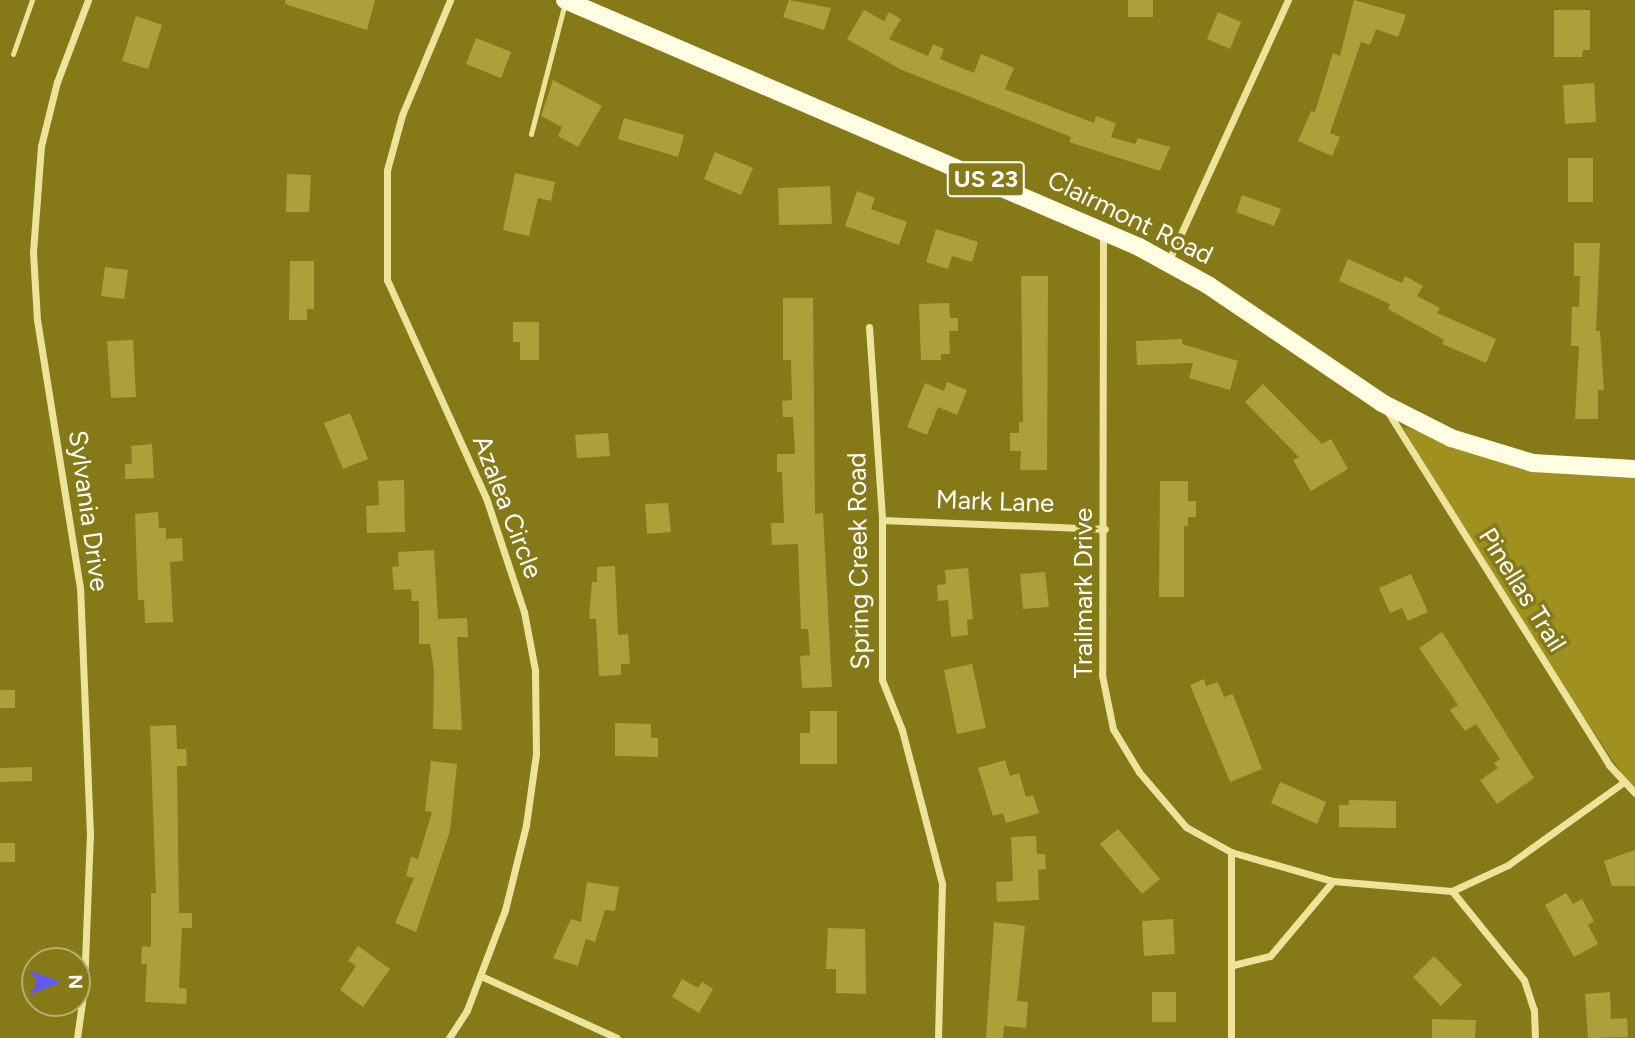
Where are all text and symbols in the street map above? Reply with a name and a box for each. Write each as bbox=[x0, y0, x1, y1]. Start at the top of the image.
road number: US 23 bbox=[946, 159, 1026, 200]
street label: Clairmont Road bbox=[1042, 164, 1218, 272]
street label: Sylvania Drive bbox=[61, 429, 115, 593]
street label: Azalea Circle bbox=[465, 431, 549, 583]
street label: Spring Creek Road bbox=[842, 452, 876, 670]
street label: Mark Lane bbox=[935, 484, 1055, 520]
street label: Trailmark Drive bbox=[1068, 508, 1100, 678]
street label: Pinellas Trail bbox=[1472, 522, 1572, 658]
north arrow bbox=[21, 947, 91, 1017]
text: N bbox=[64, 974, 87, 989]

